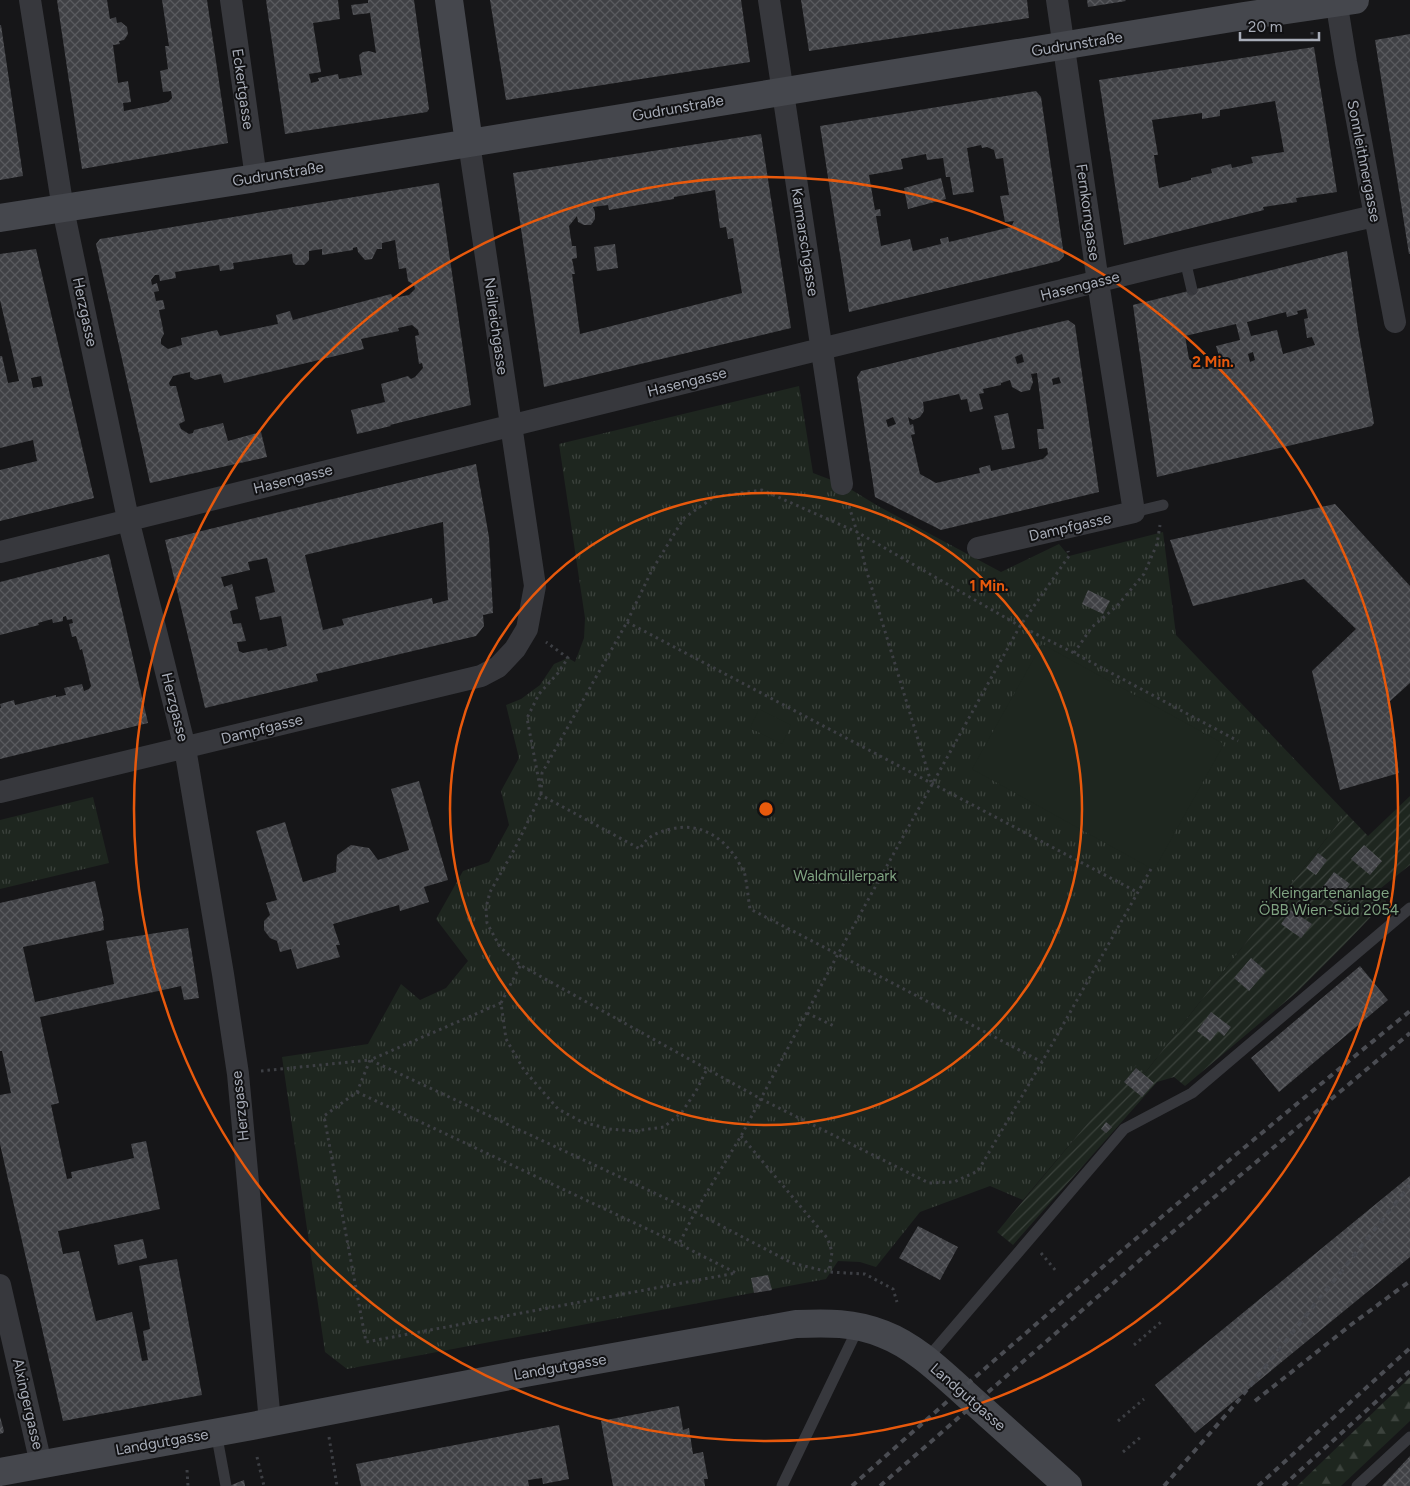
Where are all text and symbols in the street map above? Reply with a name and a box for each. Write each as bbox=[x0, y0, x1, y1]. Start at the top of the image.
scale bar bbox=[1240, 10, 1319, 42]
text: 20 m bbox=[1248, 18, 1282, 36]
street label: Gudrunstraße bbox=[1030, 28, 1124, 60]
street label: Eckertgasse bbox=[228, 47, 258, 131]
street label: Gudrunstraße bbox=[631, 91, 725, 125]
street label: Sonnleithnergasse bbox=[1343, 98, 1385, 224]
street label: Gudrunstraße bbox=[231, 158, 325, 190]
street label: Fernkorngasse bbox=[1072, 162, 1104, 262]
street label: Karmarschgasse bbox=[788, 187, 822, 297]
street label: Hasengasse bbox=[1038, 267, 1122, 305]
street label: Herzgasse bbox=[69, 276, 101, 348]
street label: Neilreichgasse bbox=[480, 276, 512, 376]
text: 2 Min. bbox=[1192, 353, 1234, 371]
street label: Hasengasse bbox=[645, 363, 729, 401]
street label: Hasengasse bbox=[251, 460, 335, 498]
street label: Dampfgasse bbox=[1027, 509, 1113, 545]
text: 1 Min. bbox=[970, 577, 1009, 595]
street label: Herzgasse bbox=[158, 671, 192, 743]
street label: Dampfgasse bbox=[219, 710, 305, 748]
centre of rings bbox=[757, 800, 775, 818]
park label: Waldmüllerpark bbox=[793, 867, 897, 885]
park label: Kleingartenanlage ÖBB Wien-Süd 2054 bbox=[1259, 884, 1399, 919]
street label: Herzgasse bbox=[227, 1070, 253, 1142]
street label: Landgutgasse bbox=[512, 1350, 608, 1384]
street label: Alxingergasse bbox=[9, 1357, 47, 1451]
street label: Landgutgasse bbox=[927, 1359, 1009, 1435]
street label: Landgutgasse bbox=[114, 1425, 210, 1459]

